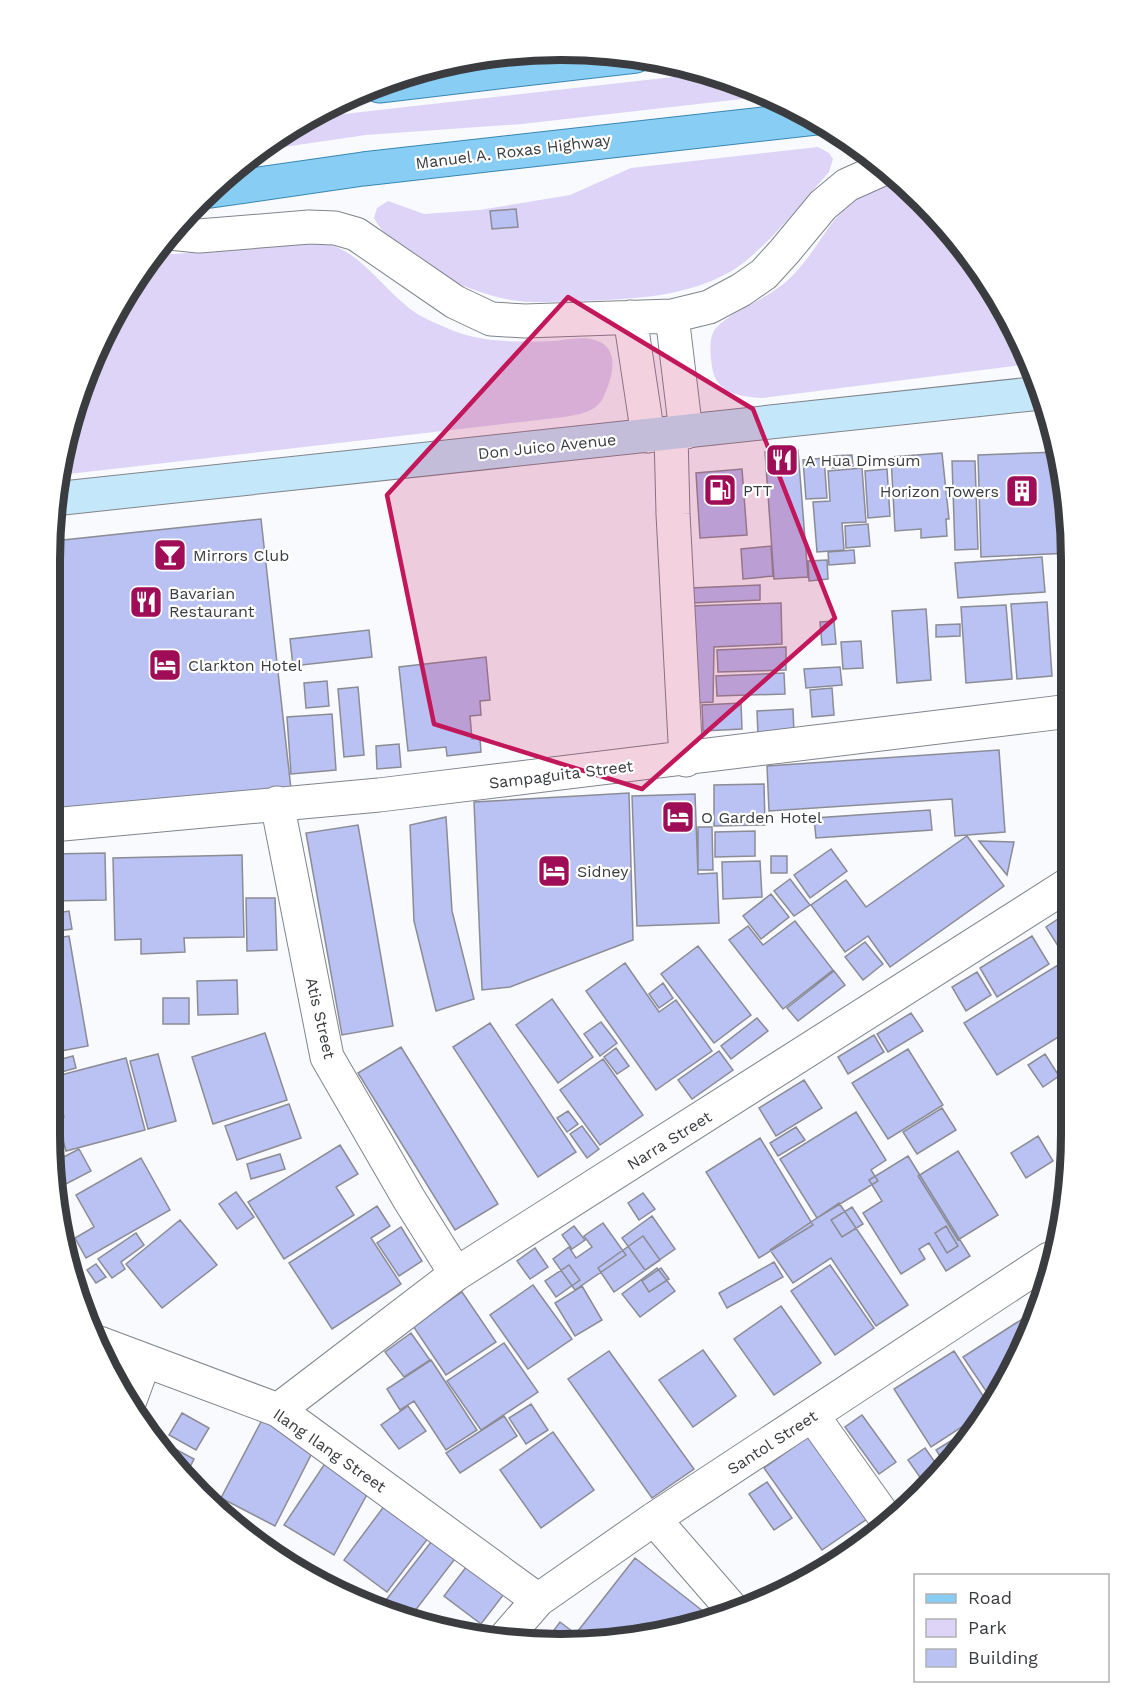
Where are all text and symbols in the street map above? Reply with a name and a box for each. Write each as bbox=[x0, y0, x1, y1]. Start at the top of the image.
street label: Manuel A. Roxas Highway bbox=[414, 130, 612, 173]
street label: Don Juico Avenue bbox=[477, 430, 617, 463]
restaurant icon: A Hua Dimsum bbox=[764, 442, 800, 478]
place label: A Hua Dimsum bbox=[805, 451, 921, 470]
fuel station icon: PTT bbox=[702, 472, 738, 508]
building icon: Horizon Towers bbox=[1004, 473, 1040, 509]
place label: PTT bbox=[743, 481, 772, 500]
place label: Horizon Towers bbox=[880, 482, 999, 501]
bar icon: Mirrors Club bbox=[152, 537, 188, 573]
place label: Mirrors Club bbox=[193, 546, 289, 565]
restaurant icon: Bavarian Restaurant bbox=[128, 584, 164, 620]
place label: Bavarian Restaurant bbox=[169, 584, 255, 621]
hotel icon: Clarkton Hotel bbox=[147, 647, 183, 683]
place label: Clarkton Hotel bbox=[188, 656, 302, 675]
street label: Sampaguita Street bbox=[488, 756, 635, 793]
hotel icon: O Garden Hotel bbox=[660, 799, 696, 835]
place label: O Garden Hotel bbox=[701, 808, 822, 827]
hotel icon: Sidney bbox=[536, 853, 572, 889]
place label: Sidney bbox=[577, 862, 629, 881]
street label: Atis Street bbox=[302, 976, 339, 1061]
street label: Narra Street bbox=[624, 1107, 715, 1174]
street label: Ilang Ilang Street bbox=[270, 1404, 390, 1497]
street label: Santol Street bbox=[724, 1406, 821, 1478]
legend bbox=[914, 1574, 1109, 1682]
text: Road bbox=[968, 1587, 1012, 1608]
text: Park bbox=[968, 1617, 1007, 1638]
text: Building bbox=[968, 1647, 1038, 1668]

